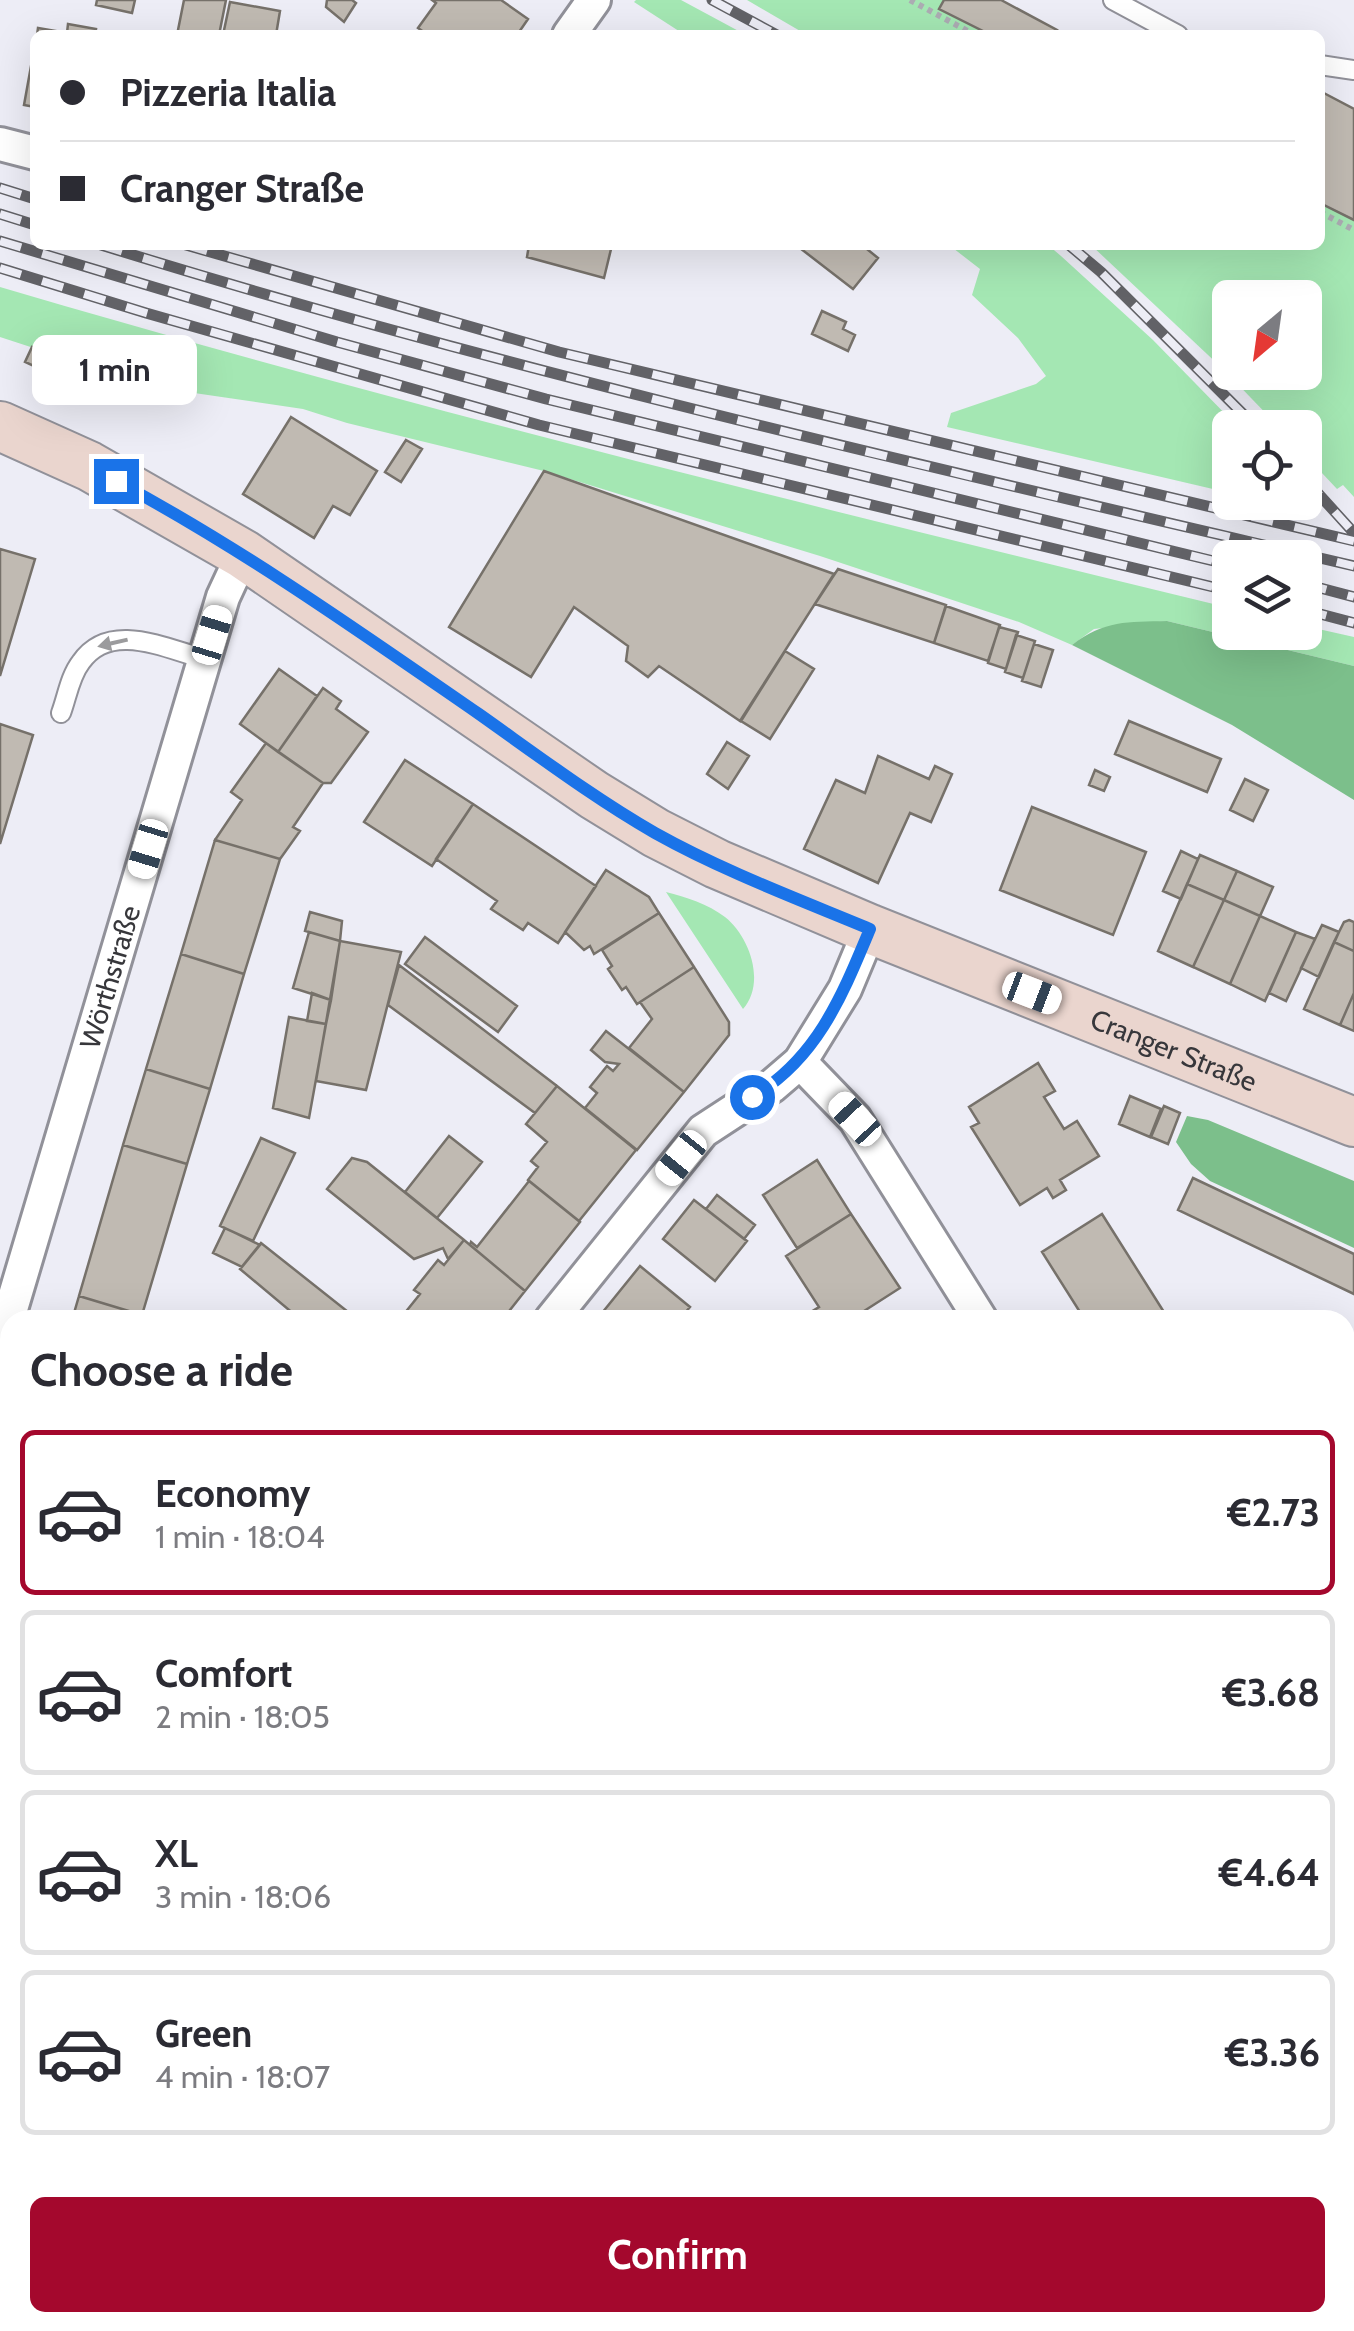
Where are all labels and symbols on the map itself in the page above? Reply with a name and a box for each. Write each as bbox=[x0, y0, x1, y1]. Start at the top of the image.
north arrow bbox=[1212, 280, 1322, 390]
callout: 1 min bbox=[34, 336, 198, 406]
route end bbox=[94, 459, 139, 504]
car bbox=[189, 602, 235, 668]
one-way arrow bbox=[98, 636, 129, 651]
car bbox=[125, 816, 171, 882]
street label: Wörthstraße bbox=[72, 901, 147, 1053]
car bbox=[999, 968, 1065, 1018]
street label: Cranger Straße bbox=[1086, 1002, 1262, 1098]
route start bbox=[730, 1075, 775, 1120]
car bbox=[824, 1087, 886, 1151]
car bbox=[650, 1125, 712, 1191]

